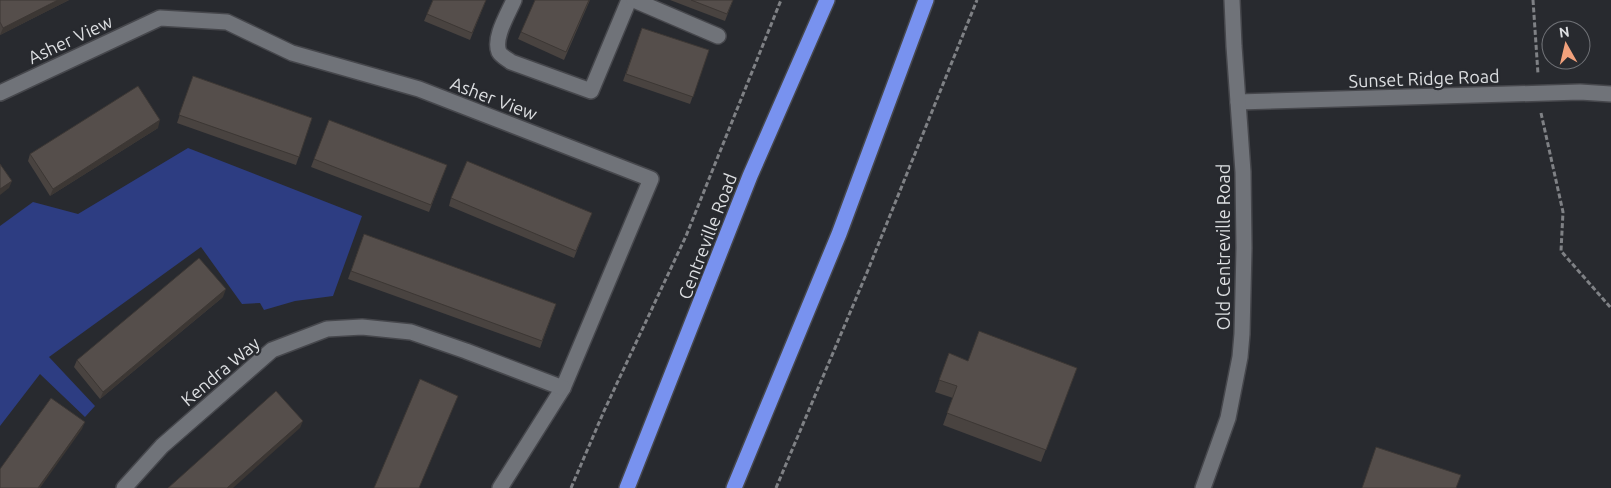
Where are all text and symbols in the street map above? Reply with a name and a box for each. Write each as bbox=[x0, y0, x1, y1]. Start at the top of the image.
street label: Asher View bbox=[24, 11, 116, 67]
north arrow bbox=[1541, 20, 1591, 70]
text: N bbox=[1558, 23, 1570, 41]
street label: Sunset Ridge Road bbox=[1348, 65, 1500, 91]
street label: Asher View bbox=[448, 72, 540, 124]
street label: Old Centreville Road bbox=[1213, 164, 1233, 330]
street label: Centreville Road bbox=[674, 170, 740, 302]
street label: Kendra Way bbox=[177, 332, 263, 409]

